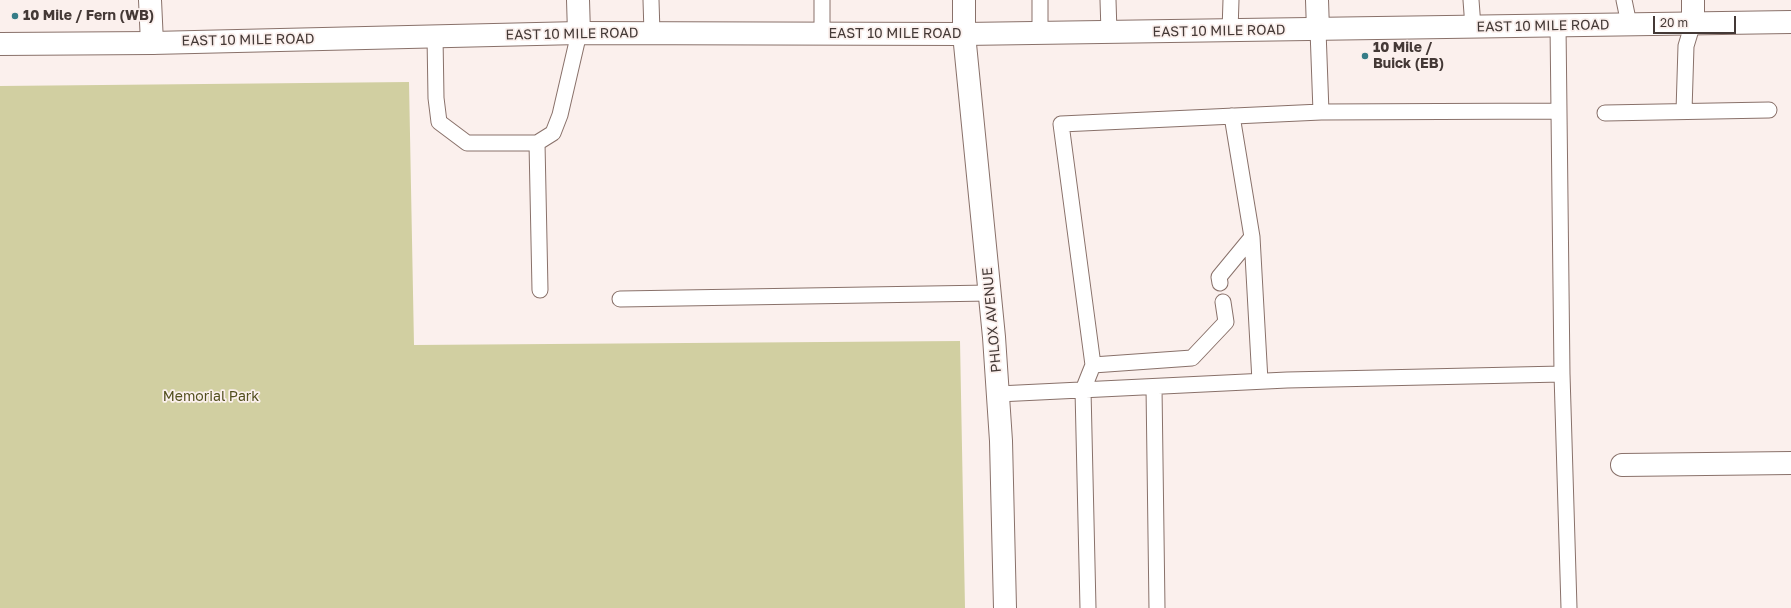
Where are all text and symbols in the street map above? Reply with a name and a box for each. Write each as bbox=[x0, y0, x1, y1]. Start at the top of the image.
place label: 10 Mile / Fern (WB) bbox=[23, 8, 154, 24]
scale bar bbox=[1655, 8, 1738, 34]
marker: 10 Mile / Fern (WB) bbox=[10, 11, 20, 21]
text: 20 m bbox=[1660, 15, 1688, 30]
street label: EAST 10 MILE ROAD bbox=[1476, 16, 1610, 36]
street label: EAST 10 MILE ROAD bbox=[1152, 21, 1286, 41]
street label: EAST 10 MILE ROAD bbox=[505, 24, 639, 44]
street label: EAST 10 MILE ROAD bbox=[829, 26, 961, 42]
street label: EAST 10 MILE ROAD bbox=[181, 30, 315, 50]
place label: 10 Mile / Buick (EB) bbox=[1373, 40, 1444, 72]
marker: 10 Mile / Buick (EB) bbox=[1360, 51, 1370, 61]
street label: PHLOX AVENUE bbox=[979, 267, 1005, 373]
park label: Memorial Park bbox=[163, 389, 259, 405]

